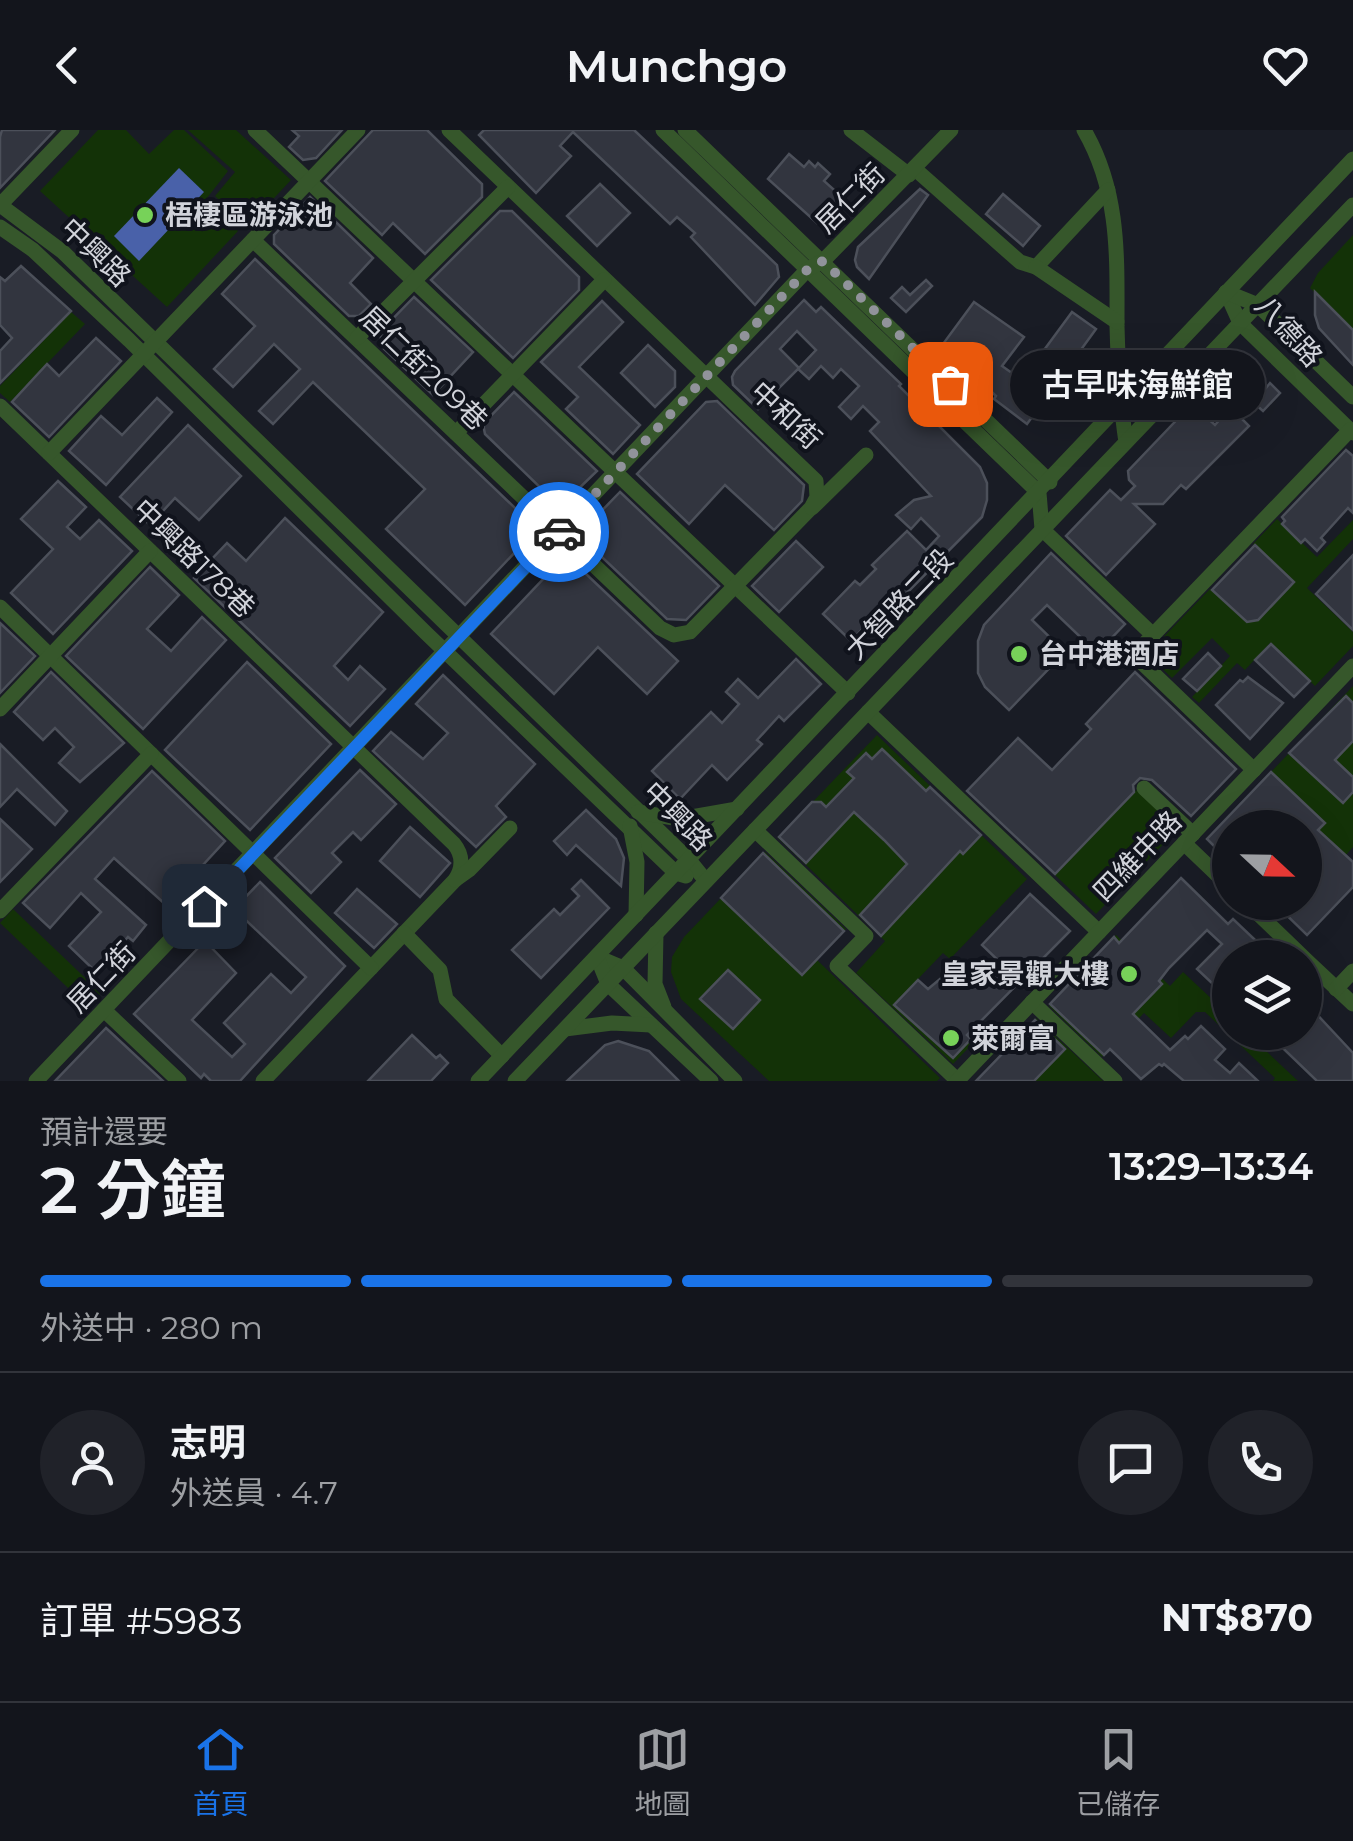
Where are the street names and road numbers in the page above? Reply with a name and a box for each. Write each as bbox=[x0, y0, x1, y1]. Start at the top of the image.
street label: 居仁街 bbox=[808, 156, 892, 240]
street label: 中興路 bbox=[54, 211, 138, 293]
street label: 八德路 bbox=[1248, 288, 1330, 374]
street label: 居仁街209巷 bbox=[353, 299, 495, 437]
street label: 中和街 bbox=[744, 374, 828, 456]
street label: 中興路178巷 bbox=[126, 492, 262, 624]
street label: 大智路二段 bbox=[838, 542, 960, 666]
street label: 中興路 bbox=[636, 774, 720, 858]
street label: 四維中路 bbox=[1086, 804, 1188, 908]
street label: 居仁街 bbox=[60, 935, 142, 1019]

